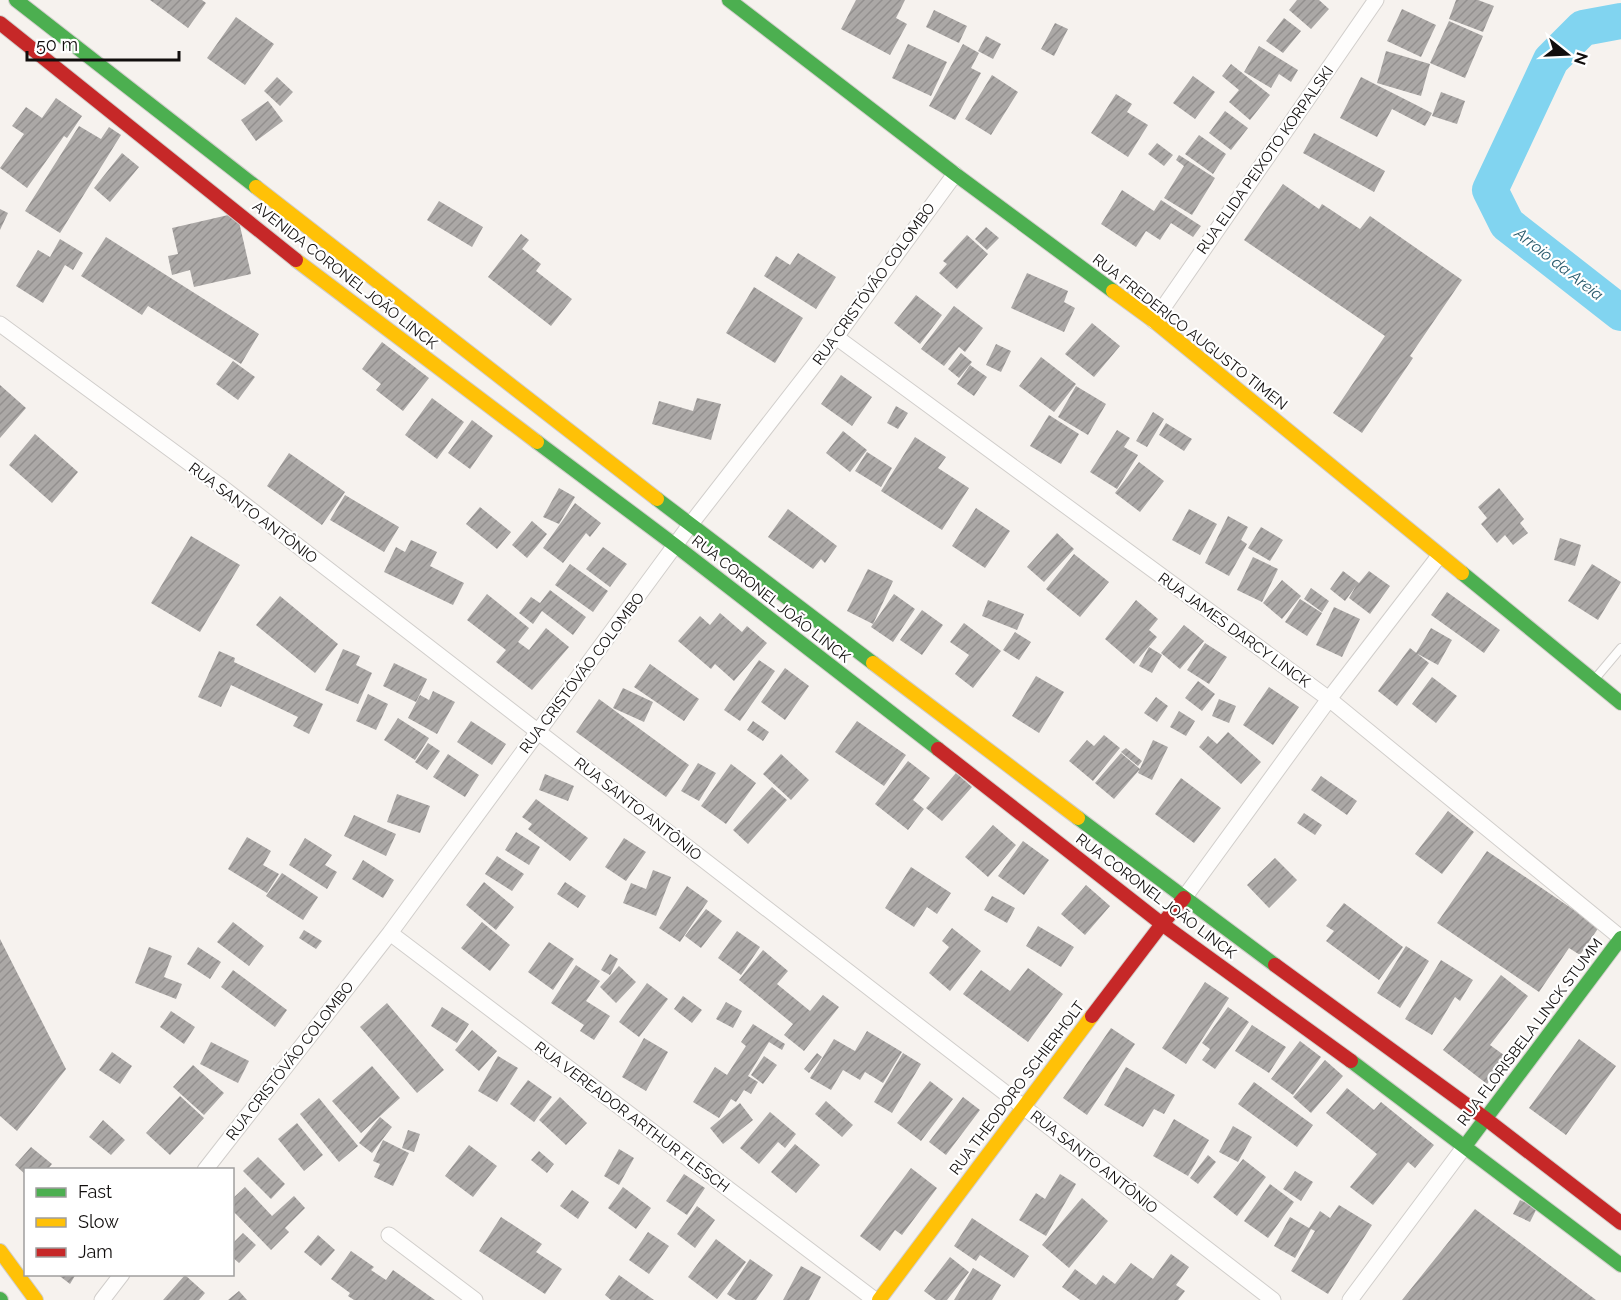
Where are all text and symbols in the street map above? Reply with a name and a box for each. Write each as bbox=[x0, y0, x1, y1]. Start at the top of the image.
scale bar bbox=[27, 24, 178, 62]
north arrow bbox=[1537, 24, 1597, 84]
text: 50 m bbox=[36, 34, 78, 55]
text: N bbox=[1570, 50, 1592, 67]
street label: RUA ELIDA PEIXOTO KORPALSKI bbox=[1193, 62, 1337, 258]
street label: AVENIDA CORONEL JOÃO LINCK bbox=[249, 197, 441, 353]
street label: RUA CRISTÓVÃO COLOMBO bbox=[809, 199, 939, 369]
water label: Arroio da Areia bbox=[1510, 223, 1607, 305]
street label: RUA FREDERICO AUGUSTO TIMEN bbox=[1089, 250, 1291, 414]
street label: RUA SANTO ANTÔNIO bbox=[185, 459, 321, 567]
street label: RUA CORONEL JOÃO LINCK bbox=[688, 532, 854, 667]
street label: RUA JAMES DARCY LINCK bbox=[1155, 569, 1314, 691]
street label: RUA CRISTÓVÃO COLOMBO bbox=[516, 589, 648, 757]
street label: RUA SANTO ANTÔNIO bbox=[571, 754, 705, 864]
street label: RUA CORONEL JOÃO LINCK bbox=[1072, 830, 1240, 962]
street label: RUA FLORISBELA LINCK STUMM bbox=[1454, 935, 1606, 1129]
street label: RUA CRISTÓVÃO COLOMBO bbox=[222, 978, 358, 1144]
street label: RUA THEODORO SCHIERHOLT bbox=[946, 998, 1088, 1178]
street label: RUA VEREADOR ARTHUR FLESCH bbox=[531, 1038, 733, 1196]
street label: RUA SANTO ANTÔNIO bbox=[1027, 1107, 1161, 1217]
legend bbox=[24, 1168, 234, 1276]
text: Fast bbox=[78, 1181, 112, 1202]
text: Slow bbox=[78, 1211, 119, 1232]
text: Jam bbox=[78, 1241, 113, 1262]

